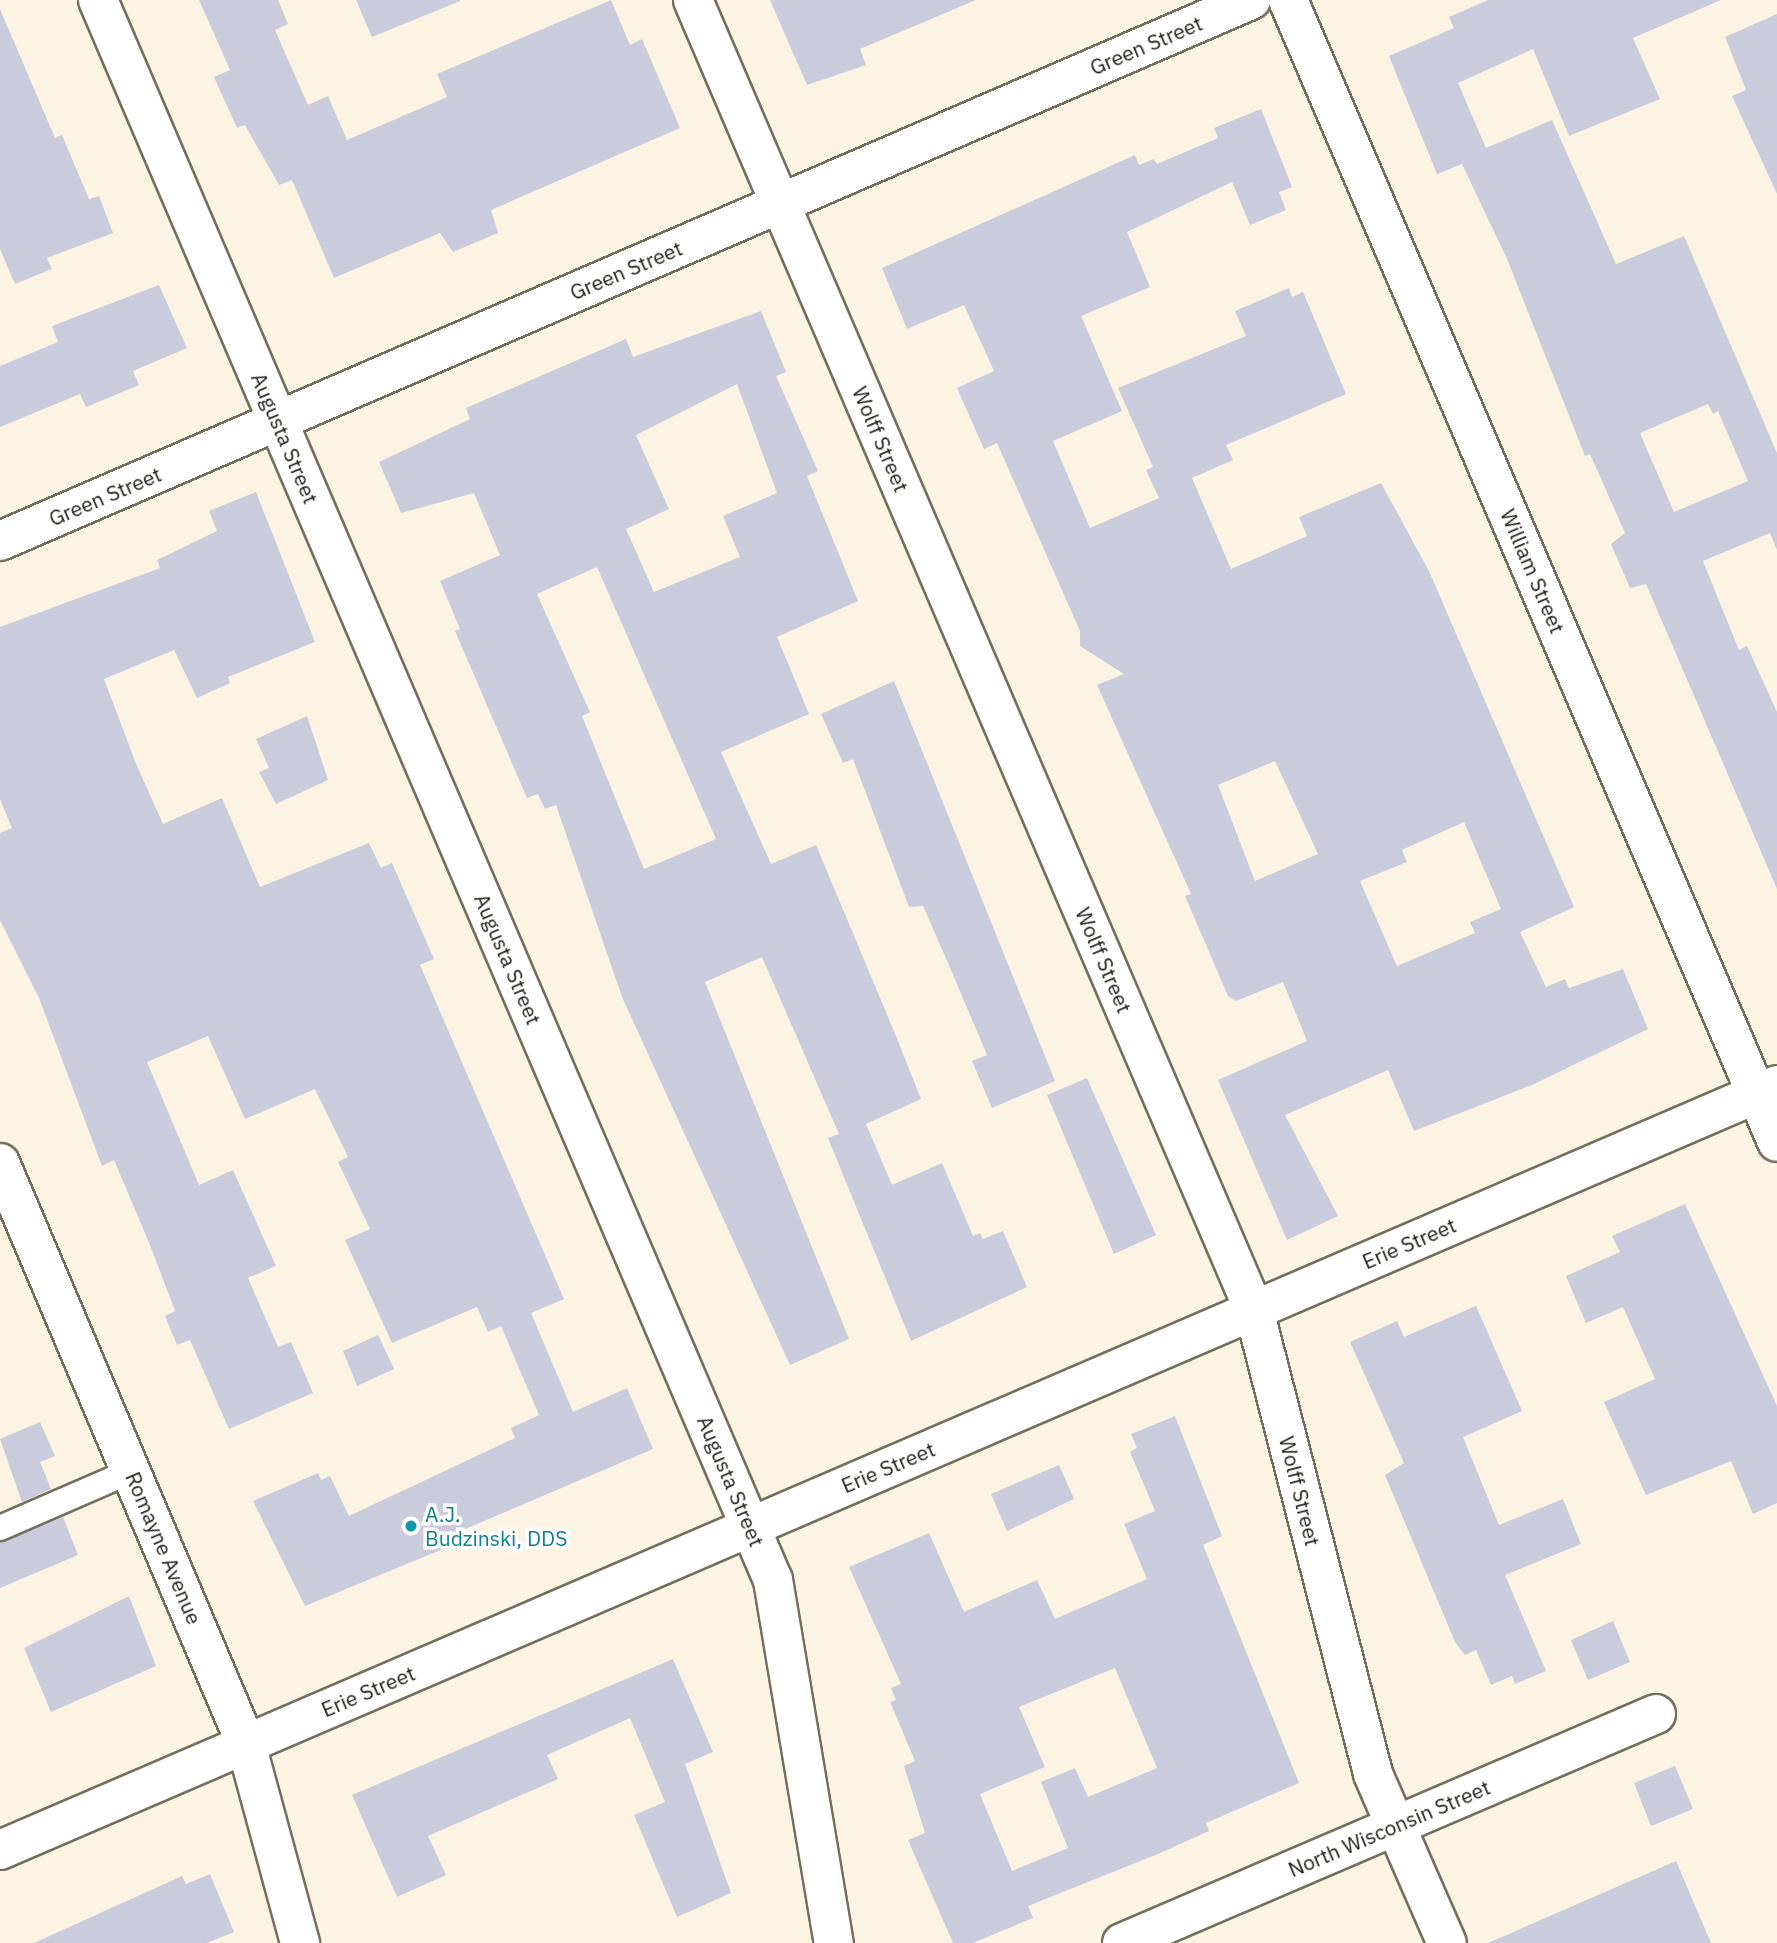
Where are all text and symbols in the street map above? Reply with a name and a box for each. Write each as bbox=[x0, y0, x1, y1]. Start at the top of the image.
street label: Green Street bbox=[1086, 10, 1206, 80]
street label: Green Street bbox=[566, 235, 686, 305]
street label: Augusta Street bbox=[246, 369, 324, 507]
street label: Wolff Street bbox=[848, 383, 914, 495]
street label: Green Street bbox=[45, 461, 165, 531]
street label: William Street bbox=[1495, 505, 1571, 637]
street label: Augusta Street bbox=[469, 890, 547, 1028]
street label: Wolff Street bbox=[1071, 904, 1137, 1016]
street label: Erie Street bbox=[1358, 1212, 1460, 1274]
street label: Augusta Street bbox=[692, 1412, 770, 1550]
street label: Wolff Street bbox=[1274, 1434, 1326, 1548]
street label: Erie Street bbox=[837, 1436, 939, 1498]
street label: Romayne Avenue bbox=[120, 1468, 208, 1628]
place label: A.J. Budzinski, DDS bbox=[425, 1501, 567, 1551]
marker: A.J. Budzinski, DDS bbox=[403, 1518, 419, 1534]
street label: Erie Street bbox=[317, 1660, 419, 1722]
street label: North Wisconsin Street bbox=[1284, 1774, 1494, 1882]

